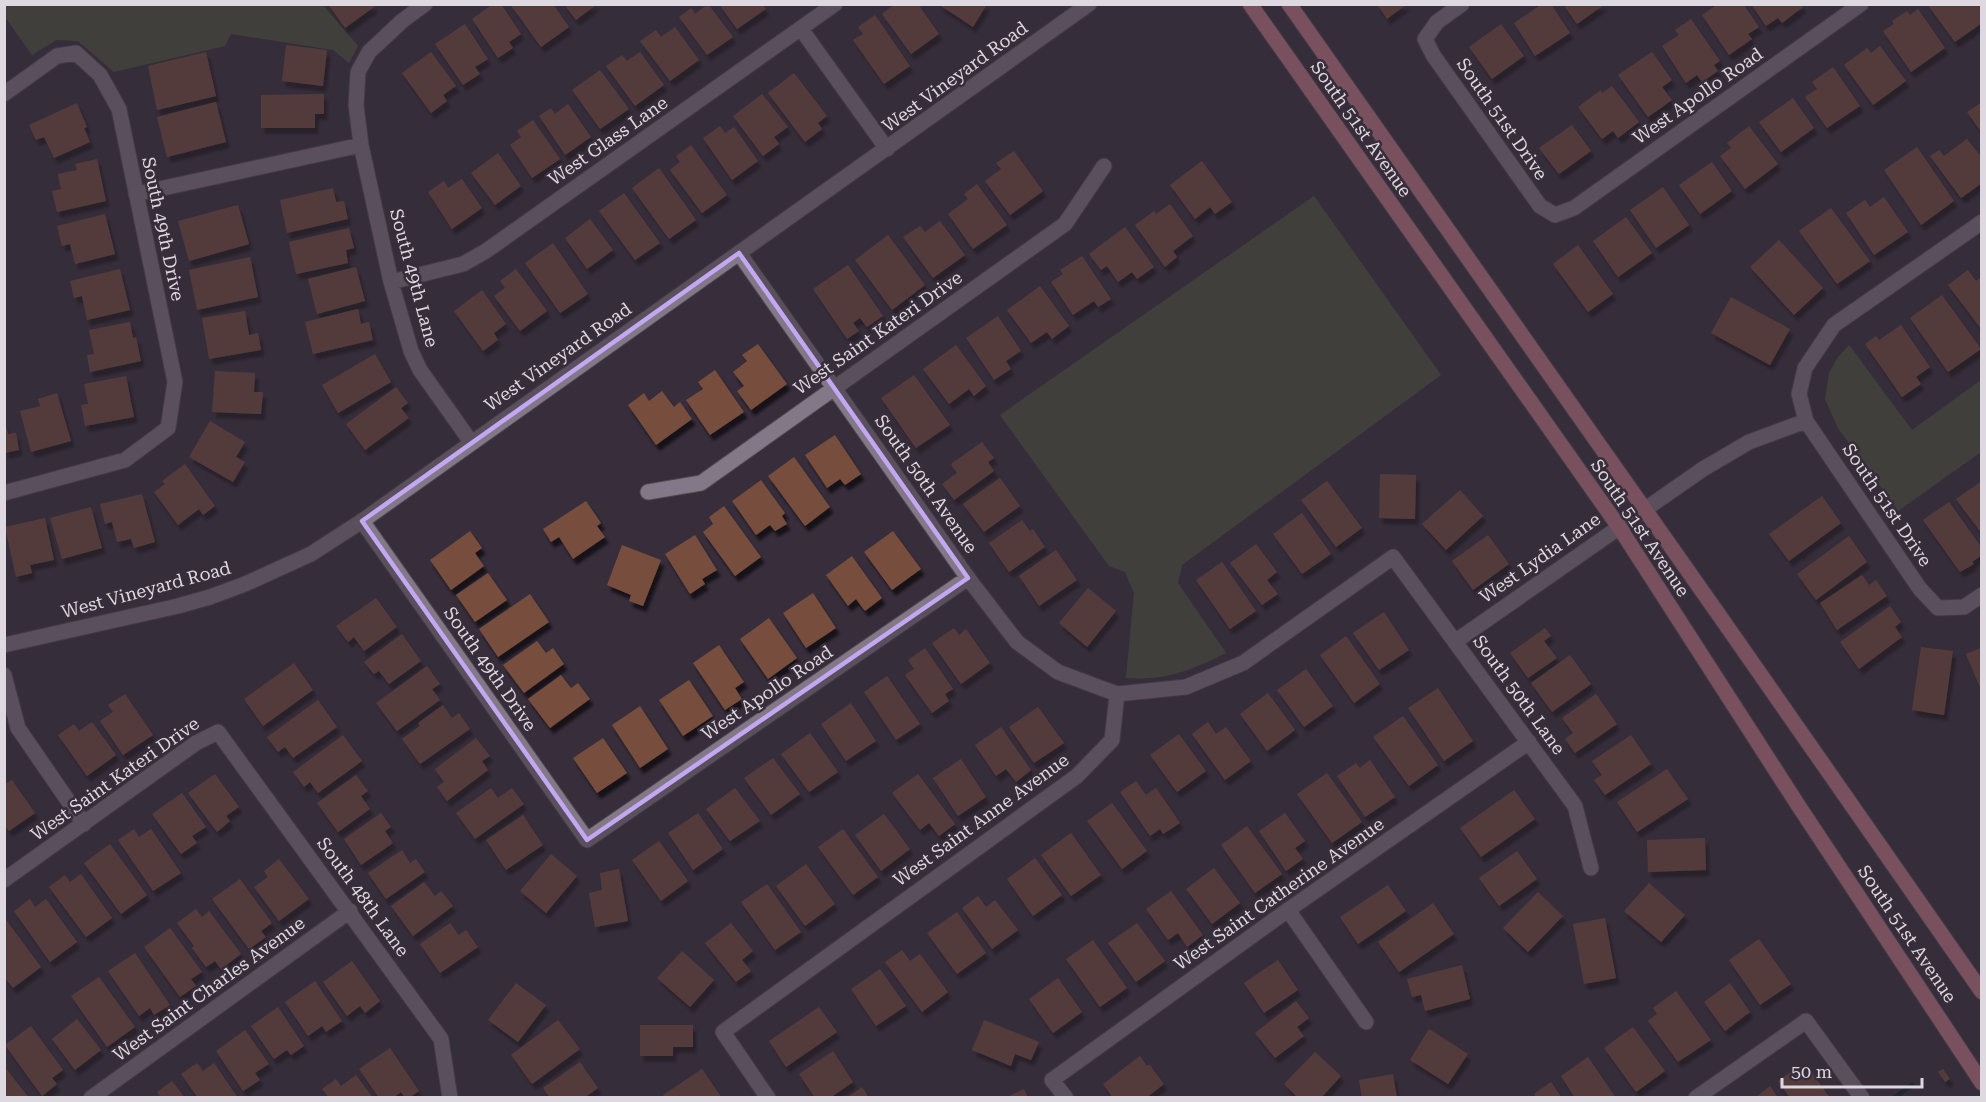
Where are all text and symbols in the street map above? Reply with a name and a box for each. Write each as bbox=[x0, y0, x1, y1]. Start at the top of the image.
street label: West Vineyard Road bbox=[878, 17, 1032, 136]
street label: West Apollo Road bbox=[1629, 43, 1767, 148]
street label: South 51st Drive bbox=[1453, 54, 1552, 184]
street label: South 51st Avenue bbox=[1307, 57, 1416, 201]
street label: West Glass Lane bbox=[544, 92, 671, 190]
street label: South 49th Drive bbox=[138, 155, 189, 303]
street label: South 49th Lane bbox=[386, 206, 443, 349]
street label: West Saint Kateri Drive bbox=[790, 266, 966, 399]
street label: West Vineyard Road bbox=[480, 298, 636, 415]
street label: South 50th Avenue bbox=[871, 410, 982, 557]
street label: South 51st Drive bbox=[1839, 439, 1936, 570]
street label: South 51st Avenue bbox=[1587, 455, 1694, 600]
street label: West Lydia Lane bbox=[1475, 508, 1604, 607]
street label: West Vineyard Road bbox=[59, 557, 233, 622]
street label: South 49th Drive bbox=[440, 603, 541, 735]
street label: South 50th Lane bbox=[1469, 631, 1570, 759]
street label: West Apollo Road bbox=[697, 641, 837, 744]
street label: West Saint Kateri Drive bbox=[27, 712, 203, 845]
street label: West Saint Anne Avenue bbox=[889, 749, 1073, 890]
street label: West Saint Catherine Avenue bbox=[1170, 813, 1388, 974]
street label: South 48th Lane bbox=[313, 833, 414, 961]
street label: South 51st Avenue bbox=[1854, 861, 1961, 1006]
street label: West Saint Charles Avenue bbox=[109, 912, 309, 1065]
scale bar bbox=[1782, 1051, 1922, 1089]
text: 50 m bbox=[1791, 1061, 1832, 1082]

